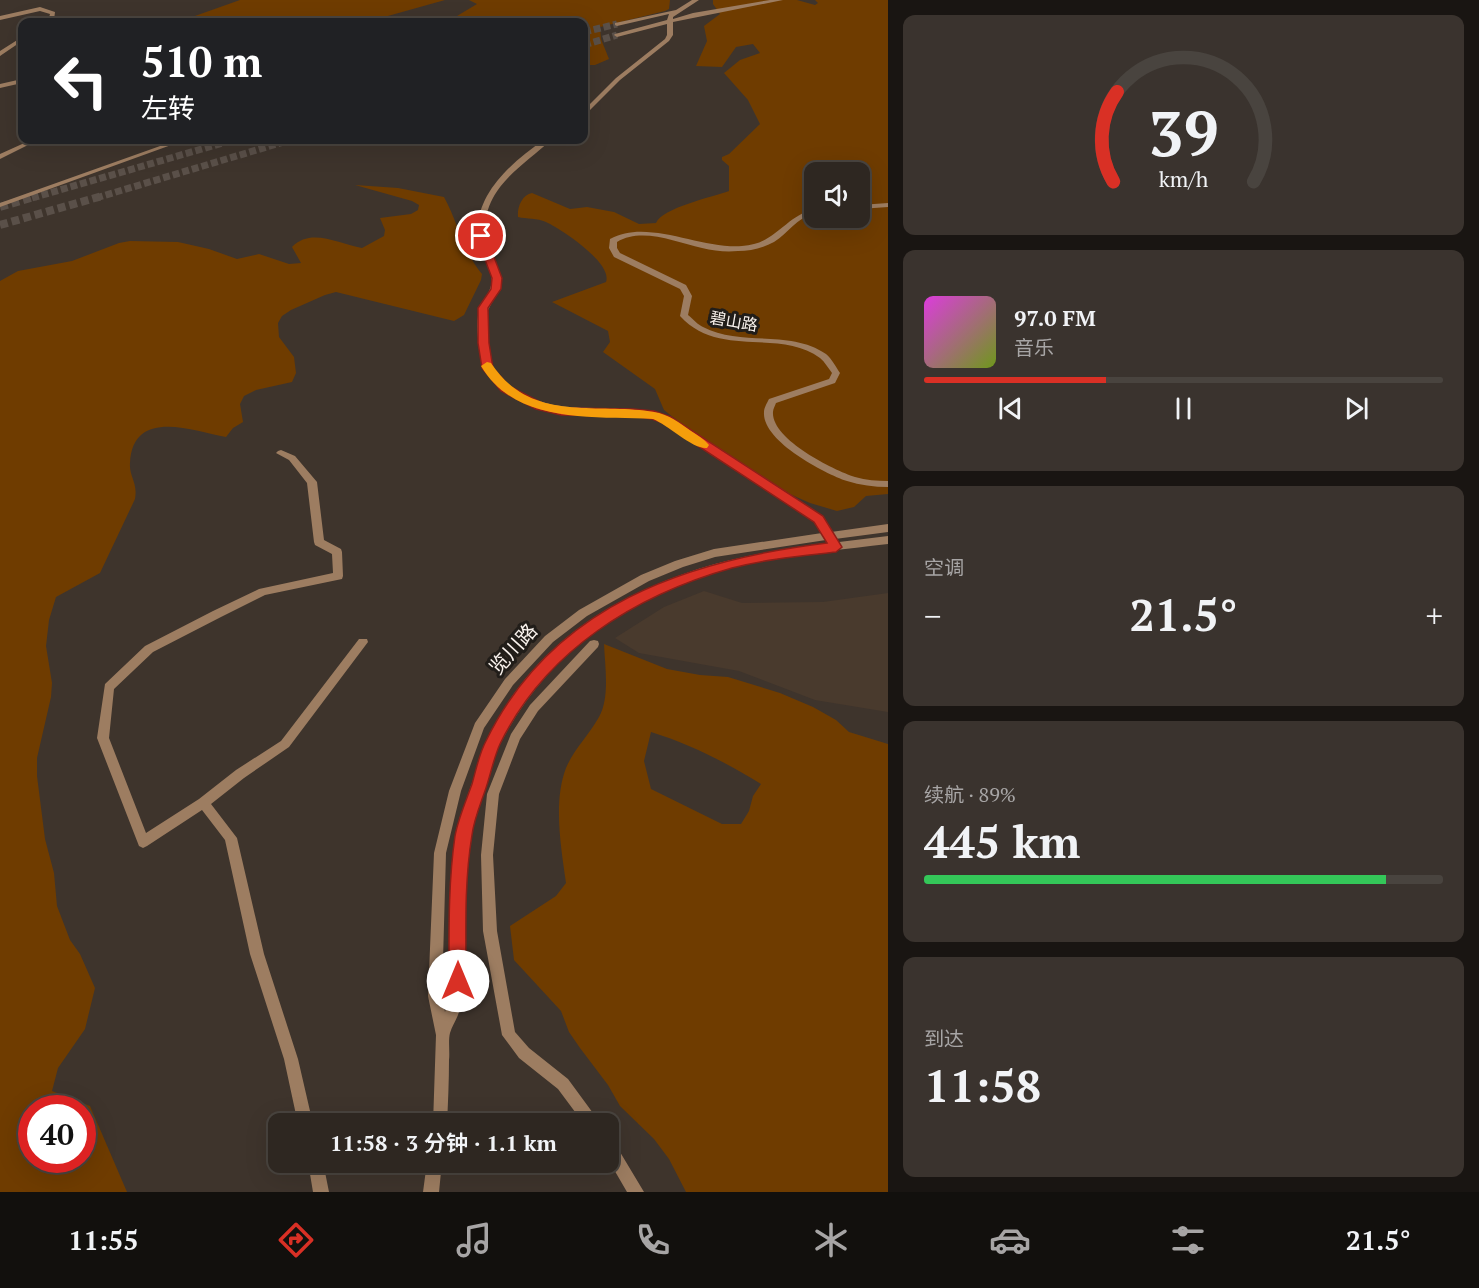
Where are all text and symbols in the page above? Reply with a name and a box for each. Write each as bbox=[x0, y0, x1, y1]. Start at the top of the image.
text: 510 m bbox=[141, 33, 262, 89]
icon: left bbox=[42, 42, 120, 120]
text: 左转 bbox=[141, 90, 195, 126]
text: 39 bbox=[1148, 91, 1219, 174]
map controls bbox=[804, 162, 870, 228]
button: sound bbox=[804, 162, 870, 228]
text: km/h bbox=[1159, 166, 1209, 194]
pin bbox=[455, 210, 506, 261]
icon: arrive bbox=[464, 219, 497, 252]
text: 97.0 FM bbox=[1014, 303, 1096, 332]
street label: 碧山路 bbox=[708, 306, 760, 336]
text: 音乐 bbox=[1014, 334, 1054, 361]
icon: previous bbox=[994, 392, 1027, 425]
icon: pause bbox=[1167, 392, 1200, 425]
icon: next bbox=[1340, 392, 1373, 425]
text: 空调 bbox=[924, 554, 964, 581]
text: 21.5° bbox=[1129, 584, 1238, 644]
text: − bbox=[924, 594, 942, 637]
text: + bbox=[1425, 594, 1443, 637]
street label: 览川路 bbox=[483, 617, 543, 680]
text: 续航 · 89% bbox=[924, 781, 1016, 808]
text: 445 km bbox=[924, 811, 1080, 871]
position arrow bbox=[426, 949, 490, 1013]
text: 到达 bbox=[924, 1025, 964, 1052]
text: 11:58 bbox=[924, 1055, 1041, 1115]
speed limit sign: 40 bbox=[18, 1095, 96, 1173]
text: 11:58 · 3 分钟 · 1.1 km bbox=[330, 1128, 557, 1157]
icon: directions bbox=[275, 1219, 317, 1261]
icon: music bbox=[453, 1219, 495, 1261]
icon: phone bbox=[632, 1219, 674, 1261]
icon: climate bbox=[810, 1219, 852, 1261]
icon: car bbox=[989, 1219, 1031, 1261]
icon: filters bbox=[1167, 1219, 1209, 1261]
text: 11:55 bbox=[68, 1222, 139, 1258]
text: 21.5° bbox=[1346, 1222, 1411, 1258]

